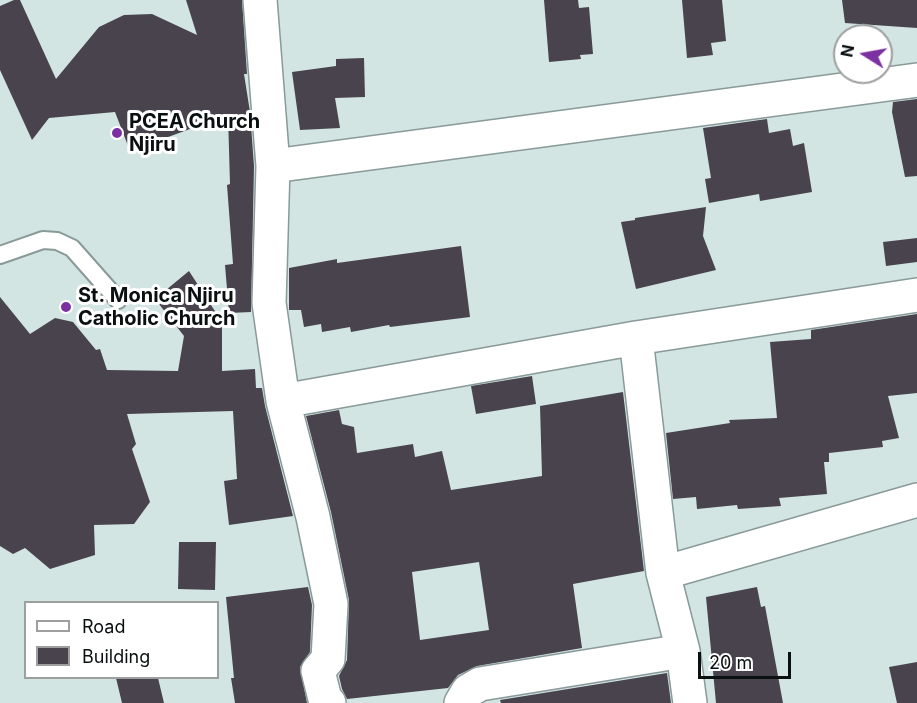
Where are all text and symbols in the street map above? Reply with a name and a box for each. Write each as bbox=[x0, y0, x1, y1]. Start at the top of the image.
north arrow bbox=[833, 24, 893, 84]
text: N bbox=[836, 43, 858, 59]
place label: PCEA Church Njiru bbox=[129, 110, 260, 157]
marker: PCEA Church Njiru bbox=[110, 126, 124, 140]
place label: St. Monica Njiru Catholic Church bbox=[78, 284, 235, 331]
marker: St. Monica Njiru Catholic Church bbox=[59, 300, 73, 314]
legend bbox=[24, 601, 219, 679]
text: Road bbox=[82, 616, 125, 637]
scale bar bbox=[701, 640, 794, 678]
text: Building bbox=[82, 646, 150, 667]
text: 20 m bbox=[709, 652, 752, 673]

